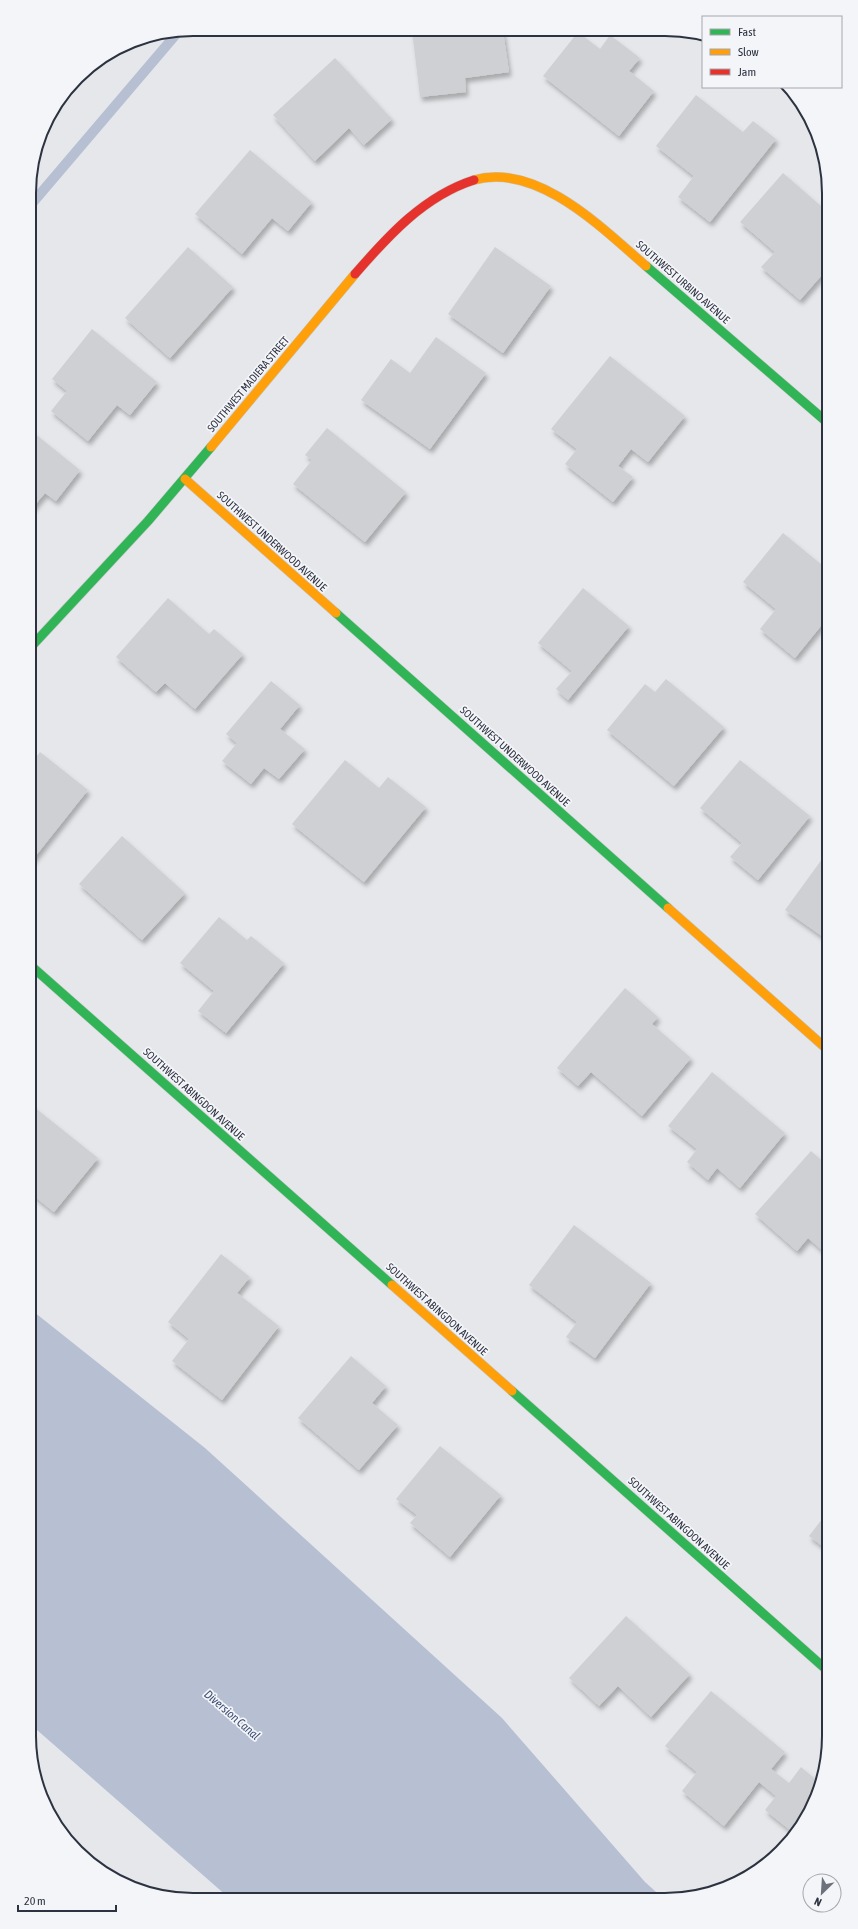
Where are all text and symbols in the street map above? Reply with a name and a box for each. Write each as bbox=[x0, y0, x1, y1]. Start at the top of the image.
legend bbox=[702, 16, 842, 88]
text: Fast bbox=[738, 25, 756, 39]
text: Slow bbox=[738, 45, 759, 59]
text: Jam bbox=[738, 65, 756, 79]
street label: SOUTHWEST URBINO AVENUE bbox=[634, 238, 732, 326]
street label: SOUTHWEST MADIERA STREET bbox=[205, 334, 291, 434]
street label: SOUTHWEST UNDERWOOD AVENUE bbox=[215, 489, 329, 593]
street label: SOUTHWEST UNDERWOOD AVENUE bbox=[458, 704, 572, 808]
street label: SOUTHWEST ABINGDON AVENUE bbox=[141, 1046, 247, 1143]
street label: SOUTHWEST ABINGDON AVENUE bbox=[384, 1261, 490, 1358]
street label: SOUTHWEST ABINGDON AVENUE bbox=[626, 1475, 732, 1572]
water label: Diversion Canal bbox=[201, 1687, 263, 1743]
north arrow bbox=[802, 1873, 842, 1913]
scale bar bbox=[18, 1887, 116, 1913]
text: 20 m bbox=[24, 1894, 46, 1908]
text: N bbox=[812, 1895, 823, 1909]

